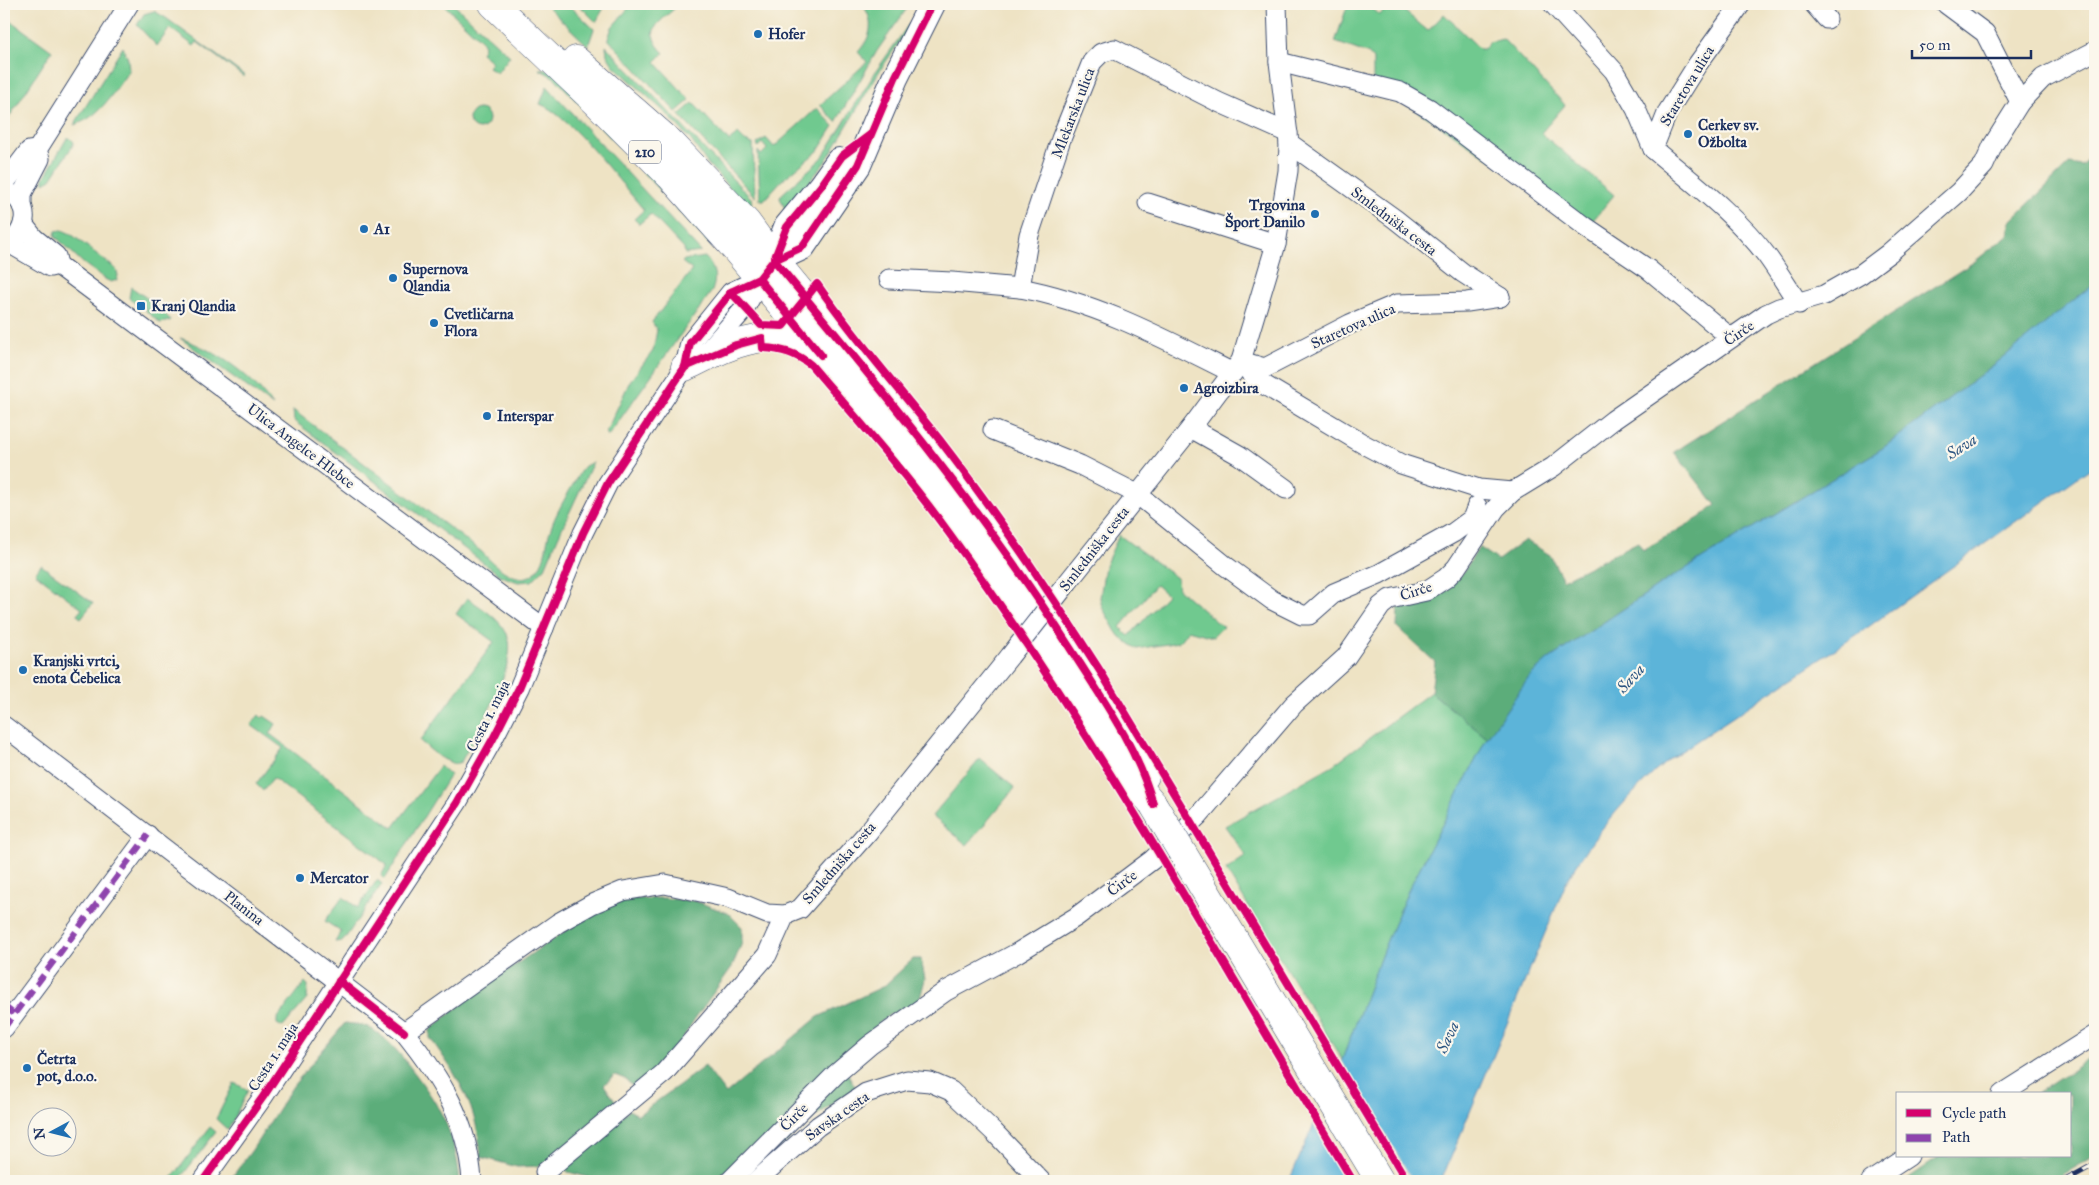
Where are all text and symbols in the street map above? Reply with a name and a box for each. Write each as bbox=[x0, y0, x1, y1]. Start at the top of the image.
place label: Hofer bbox=[768, 25, 806, 43]
marker: Hofer bbox=[752, 28, 764, 40]
scale bar bbox=[1912, 28, 2030, 60]
text: 50 m bbox=[1919, 36, 1951, 54]
street label: Staretova ulica bbox=[1656, 42, 1718, 129]
street label: Mlekarska ulica bbox=[1048, 65, 1099, 161]
place label: Cerkev sv. Ožbolta bbox=[1698, 116, 1759, 151]
marker: Cerkev sv. Ožbolta bbox=[1682, 128, 1694, 140]
road number: 210 bbox=[629, 140, 661, 163]
street label: Smledniška cesta bbox=[1347, 183, 1441, 260]
place label: Trgovina Šport Danilo bbox=[1225, 196, 1306, 232]
marker: Trgovina Šport Danilo bbox=[1309, 208, 1321, 220]
place label: A1 bbox=[373, 220, 390, 238]
marker: A1 bbox=[358, 223, 370, 235]
place label: Supernova Qlandia bbox=[403, 260, 469, 296]
marker: Supernova Qlandia bbox=[387, 272, 399, 284]
place label: Kranj Qlandia bbox=[151, 297, 236, 316]
street label: Staretova ulica bbox=[1308, 299, 1399, 353]
marker: Kranj Qlandia bbox=[135, 300, 147, 312]
place label: Cvetličarna Flora bbox=[444, 305, 514, 340]
street label: Čirče bbox=[1720, 316, 1757, 350]
marker: Cvetličarna Flora bbox=[428, 317, 440, 329]
place label: Agroizbira bbox=[1193, 379, 1259, 398]
marker: Agroizbira bbox=[1178, 382, 1190, 394]
street label: Ulica Angelce Hlebce bbox=[244, 400, 358, 492]
place label: Interspar bbox=[497, 407, 554, 426]
marker: Interspar bbox=[481, 410, 493, 422]
water label: Sava bbox=[1942, 429, 1980, 464]
street label: Smledniška cesta bbox=[1055, 502, 1133, 595]
street label: Čirče bbox=[1397, 576, 1434, 605]
place label: Kranjski vrtci, enota Čebelica bbox=[33, 652, 121, 687]
water label: Sava bbox=[1612, 660, 1648, 697]
marker: Kranjski vrtci, enota Čebelica bbox=[17, 664, 29, 676]
street label: Cesta 1. maja bbox=[462, 677, 514, 755]
street label: Smledniška cesta bbox=[798, 818, 880, 908]
street label: Čirče bbox=[1103, 865, 1140, 900]
place label: Mercator bbox=[310, 869, 369, 887]
marker: Mercator bbox=[294, 872, 306, 884]
street label: Planina bbox=[220, 887, 268, 930]
water label: Sava bbox=[1432, 1018, 1463, 1057]
street label: Cesta 1. maja bbox=[244, 1019, 302, 1095]
place label: Četrta pot, d.o.o. bbox=[36, 1049, 97, 1086]
marker: Četrta pot, d.o.o. bbox=[21, 1062, 33, 1074]
street label: Savska cesta bbox=[802, 1087, 873, 1145]
legend bbox=[1896, 1092, 2072, 1158]
street label: Čirče bbox=[775, 1098, 812, 1135]
text: Cycle path bbox=[1942, 1104, 2007, 1122]
north arrow bbox=[28, 1108, 78, 1158]
text: N bbox=[30, 1126, 49, 1140]
text: Path bbox=[1942, 1128, 1971, 1146]

